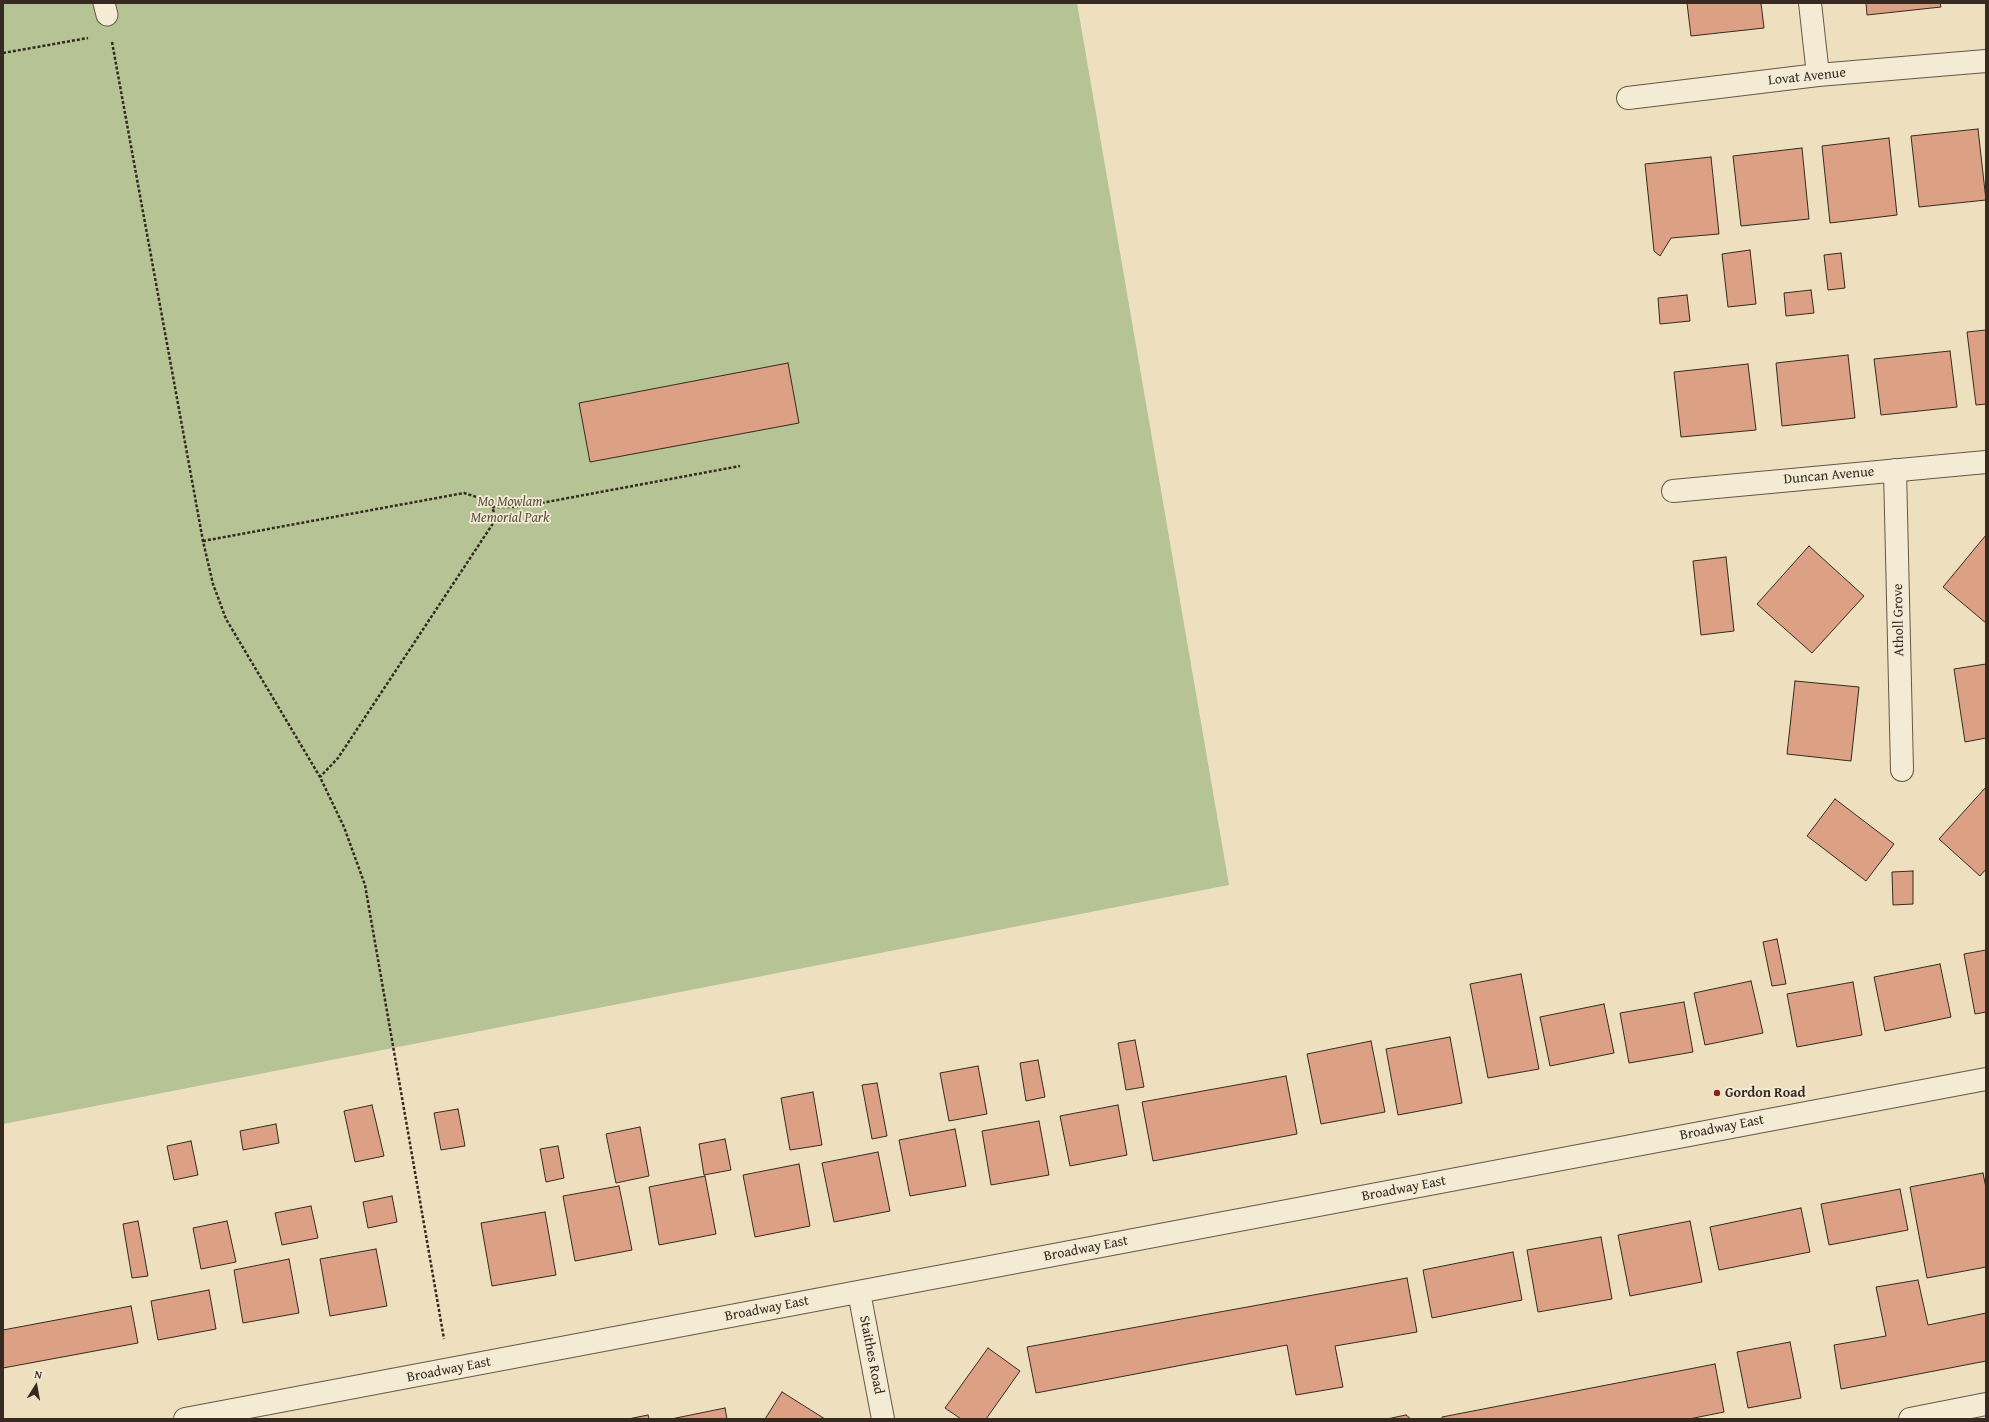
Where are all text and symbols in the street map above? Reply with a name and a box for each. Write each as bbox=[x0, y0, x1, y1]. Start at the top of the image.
street label: Lovat Avenue bbox=[1767, 65, 1847, 89]
street label: Duncan Avenue bbox=[1783, 464, 1875, 488]
park label: Mo Mowlam Memorial Park bbox=[471, 494, 549, 526]
street label: Atholl Grove bbox=[1890, 583, 1908, 657]
place label: Gordon Road bbox=[1725, 1085, 1805, 1101]
marker: Gordon Road bbox=[1712, 1088, 1722, 1098]
street label: Broadway East bbox=[1679, 1112, 1765, 1144]
street label: Broadway East bbox=[1361, 1173, 1447, 1205]
street label: Broadway East bbox=[1043, 1233, 1129, 1265]
street label: Broadway East bbox=[724, 1293, 810, 1325]
street label: Staithes Road bbox=[855, 1314, 887, 1396]
street label: Broadway East bbox=[406, 1354, 492, 1386]
north arrow bbox=[16, 1366, 56, 1406]
text: N bbox=[33, 1366, 43, 1383]

